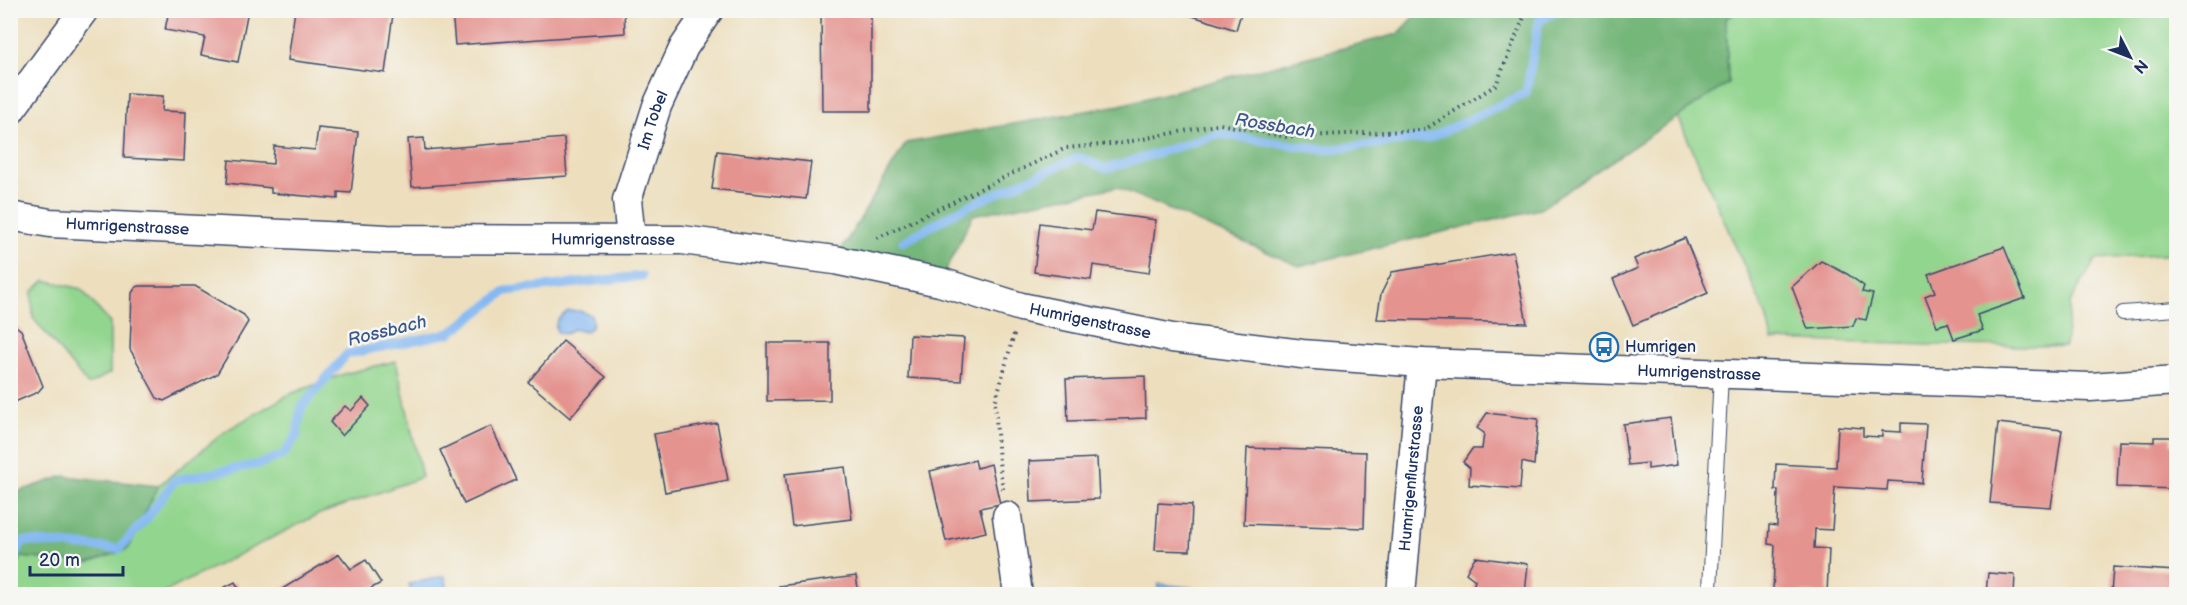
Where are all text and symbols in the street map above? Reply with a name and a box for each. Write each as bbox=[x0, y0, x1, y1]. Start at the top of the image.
north arrow bbox=[2100, 27, 2160, 87]
text: N bbox=[2129, 55, 2151, 77]
street label: Im Tobel bbox=[634, 88, 672, 152]
water label: Rossbach bbox=[1233, 109, 1317, 143]
street label: Humrigenstrasse bbox=[65, 214, 190, 239]
street label: Humrigenstrasse bbox=[551, 230, 675, 249]
street label: Humrigenstrasse bbox=[1028, 299, 1153, 343]
water label: Rossbach bbox=[345, 311, 429, 351]
bus stop icon: Humrigen bbox=[1588, 331, 1620, 363]
place label: Humrigen bbox=[1625, 338, 1696, 357]
street label: Humrigenstrasse bbox=[1637, 361, 1762, 385]
street label: Humrigenflurstrasse bbox=[1395, 404, 1428, 552]
scale bar bbox=[30, 539, 123, 577]
text: 20 m bbox=[39, 550, 80, 571]

